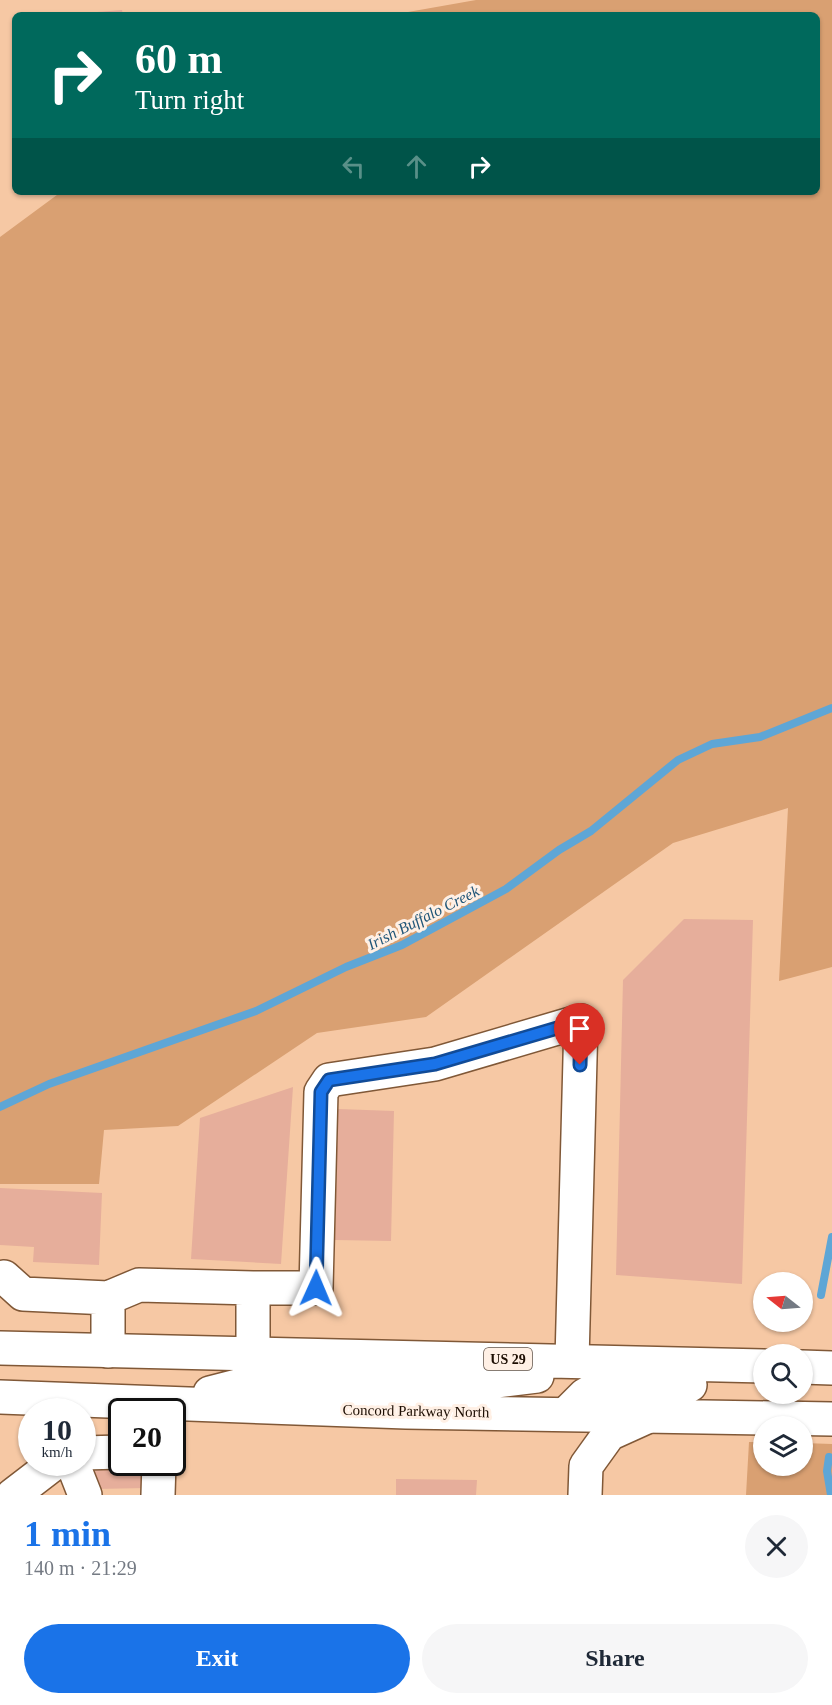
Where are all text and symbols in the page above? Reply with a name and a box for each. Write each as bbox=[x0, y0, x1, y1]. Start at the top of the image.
icon: right bbox=[36, 36, 114, 114]
text: 60 m bbox=[135, 36, 223, 82]
text: Turn right bbox=[135, 85, 244, 115]
icon: left bbox=[337, 150, 370, 183]
icon: ahead bbox=[400, 150, 433, 183]
icon: right bbox=[463, 150, 496, 183]
water label: Irish Buffalo Creek bbox=[364, 882, 483, 954]
pin bbox=[554, 1003, 605, 1065]
icon: arrive bbox=[563, 1012, 596, 1045]
position arrow bbox=[284, 1256, 348, 1320]
north arrow bbox=[753, 1272, 813, 1332]
map controls bbox=[753, 1272, 813, 1476]
button: search bbox=[753, 1344, 813, 1404]
road number: US 29 bbox=[484, 1348, 532, 1370]
speed limit sign: 20 bbox=[108, 1398, 186, 1476]
street label: Concord Parkway North bbox=[343, 1402, 490, 1420]
text: 10 bbox=[42, 1413, 72, 1446]
button: layers bbox=[753, 1416, 813, 1476]
text: km/h bbox=[42, 1444, 72, 1460]
text: 1 min bbox=[24, 1514, 111, 1554]
button: close bbox=[745, 1515, 808, 1578]
text: 140 m · 21:29 bbox=[24, 1557, 137, 1579]
button: Exit bbox=[24, 1624, 410, 1693]
button: Share bbox=[422, 1624, 808, 1693]

